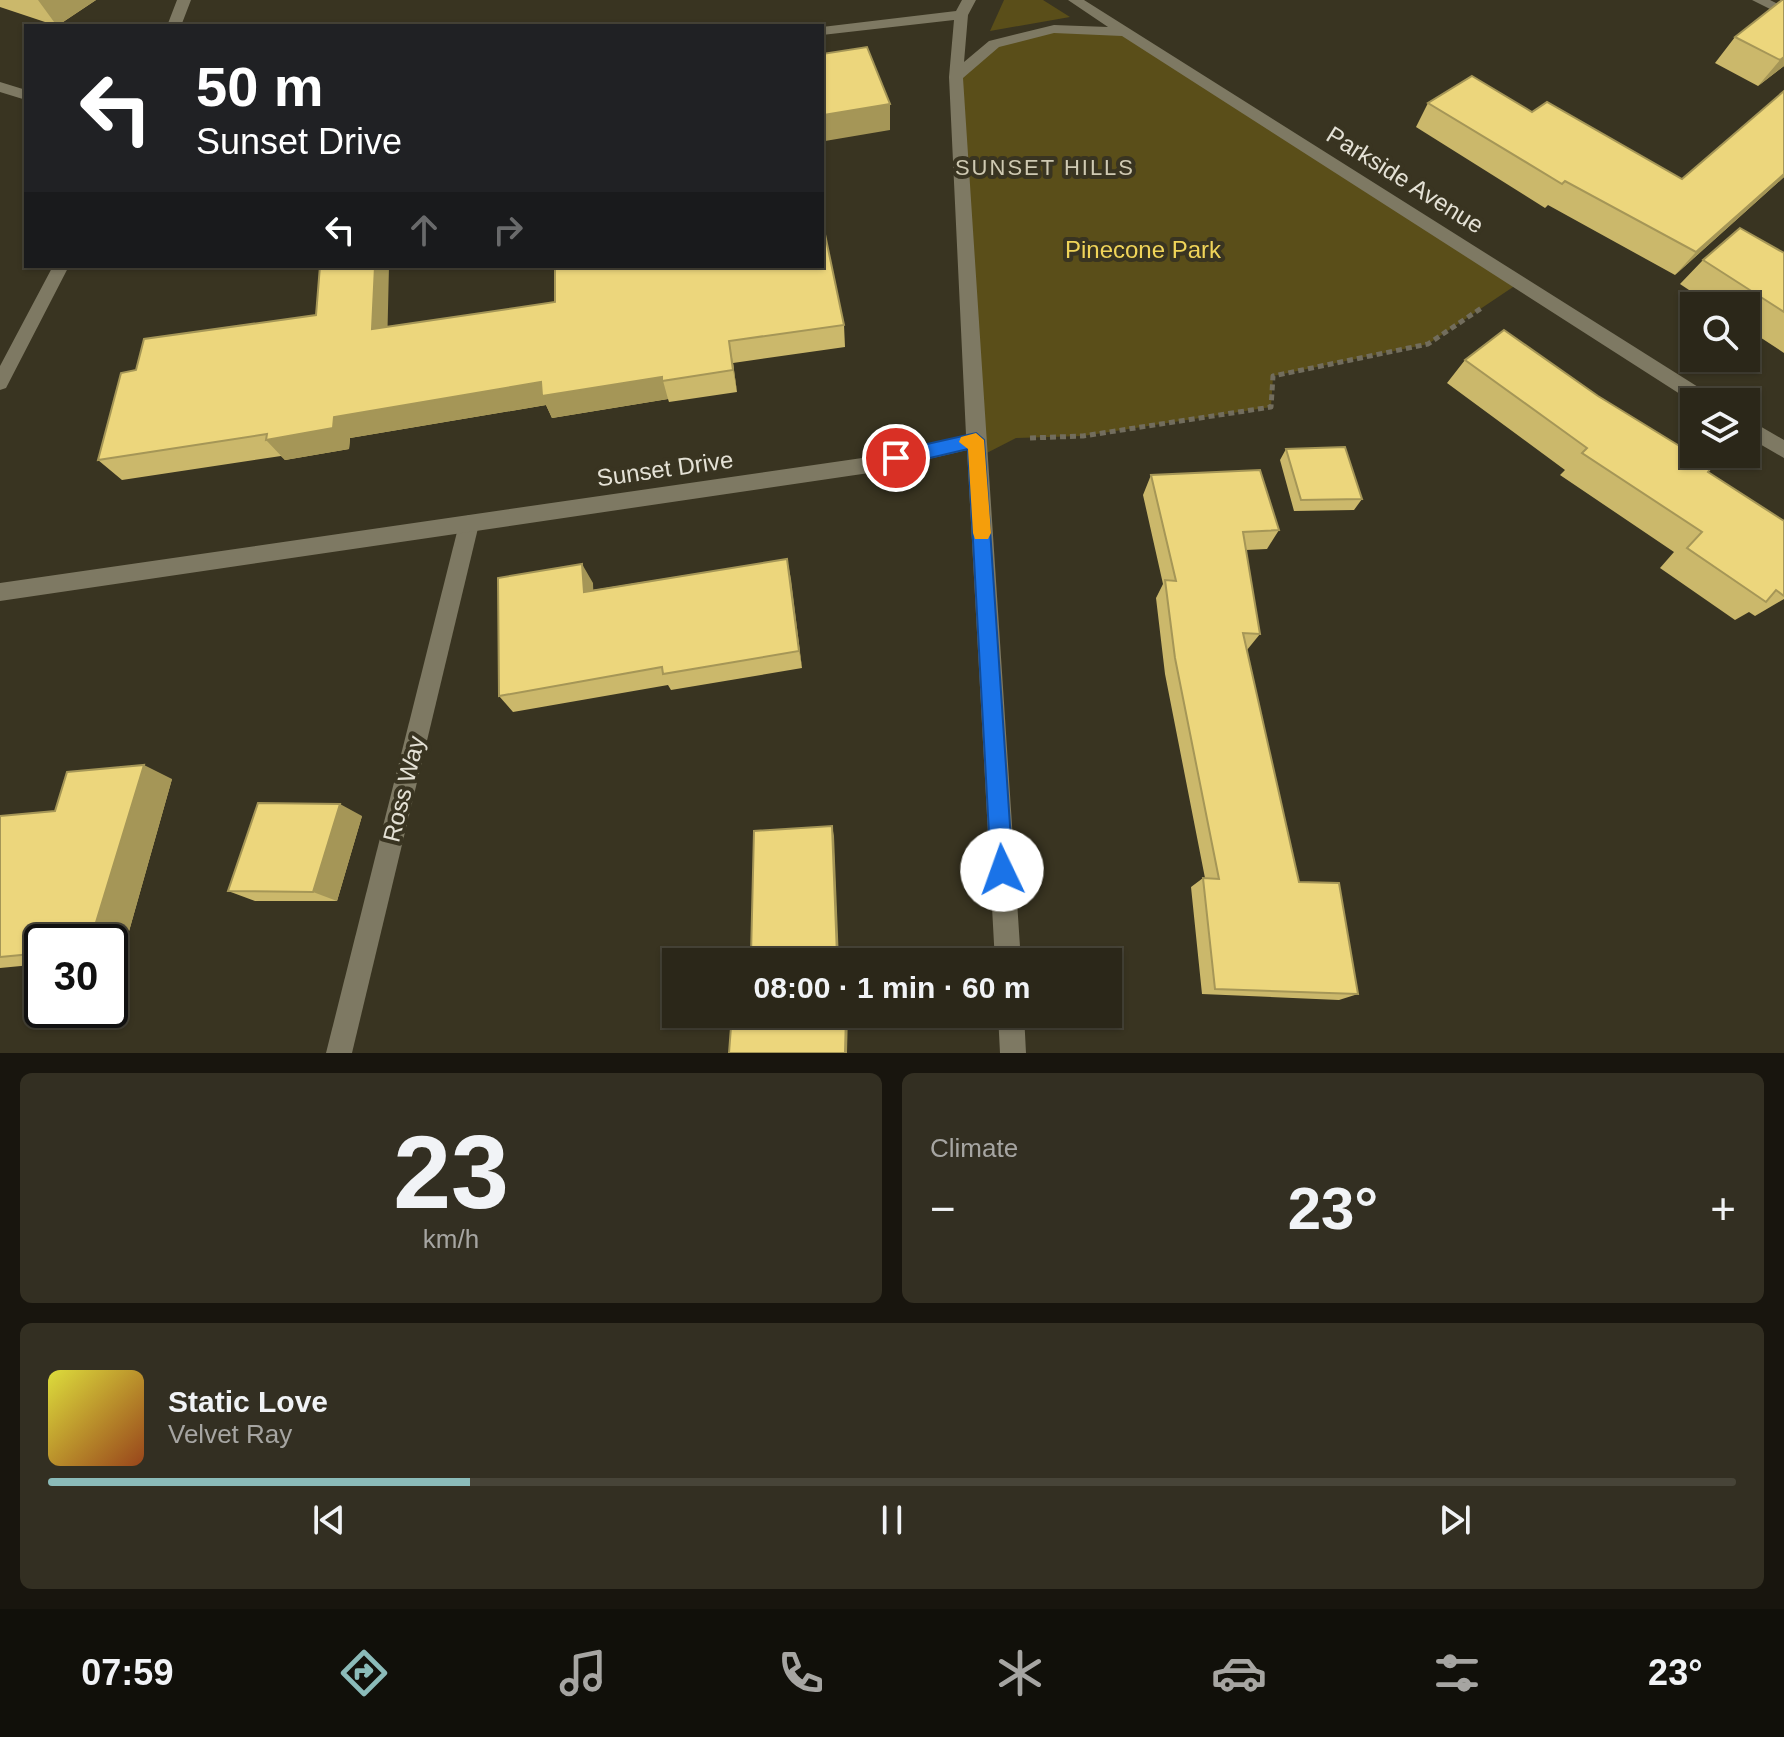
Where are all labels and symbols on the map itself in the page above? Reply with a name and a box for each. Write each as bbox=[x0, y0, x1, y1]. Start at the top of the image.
street label: Parkside Avenue bbox=[1322, 121, 1489, 239]
district label: SUNSET HILLS bbox=[955, 155, 1135, 180]
park label: Pinecone Park bbox=[1065, 236, 1222, 263]
pin bbox=[862, 424, 930, 492]
street label: Sunset Drive bbox=[595, 446, 735, 491]
street label: Ross Way bbox=[377, 733, 430, 845]
position arrow bbox=[960, 828, 1044, 912]
speed limit sign: 30 bbox=[24, 924, 128, 1028]

